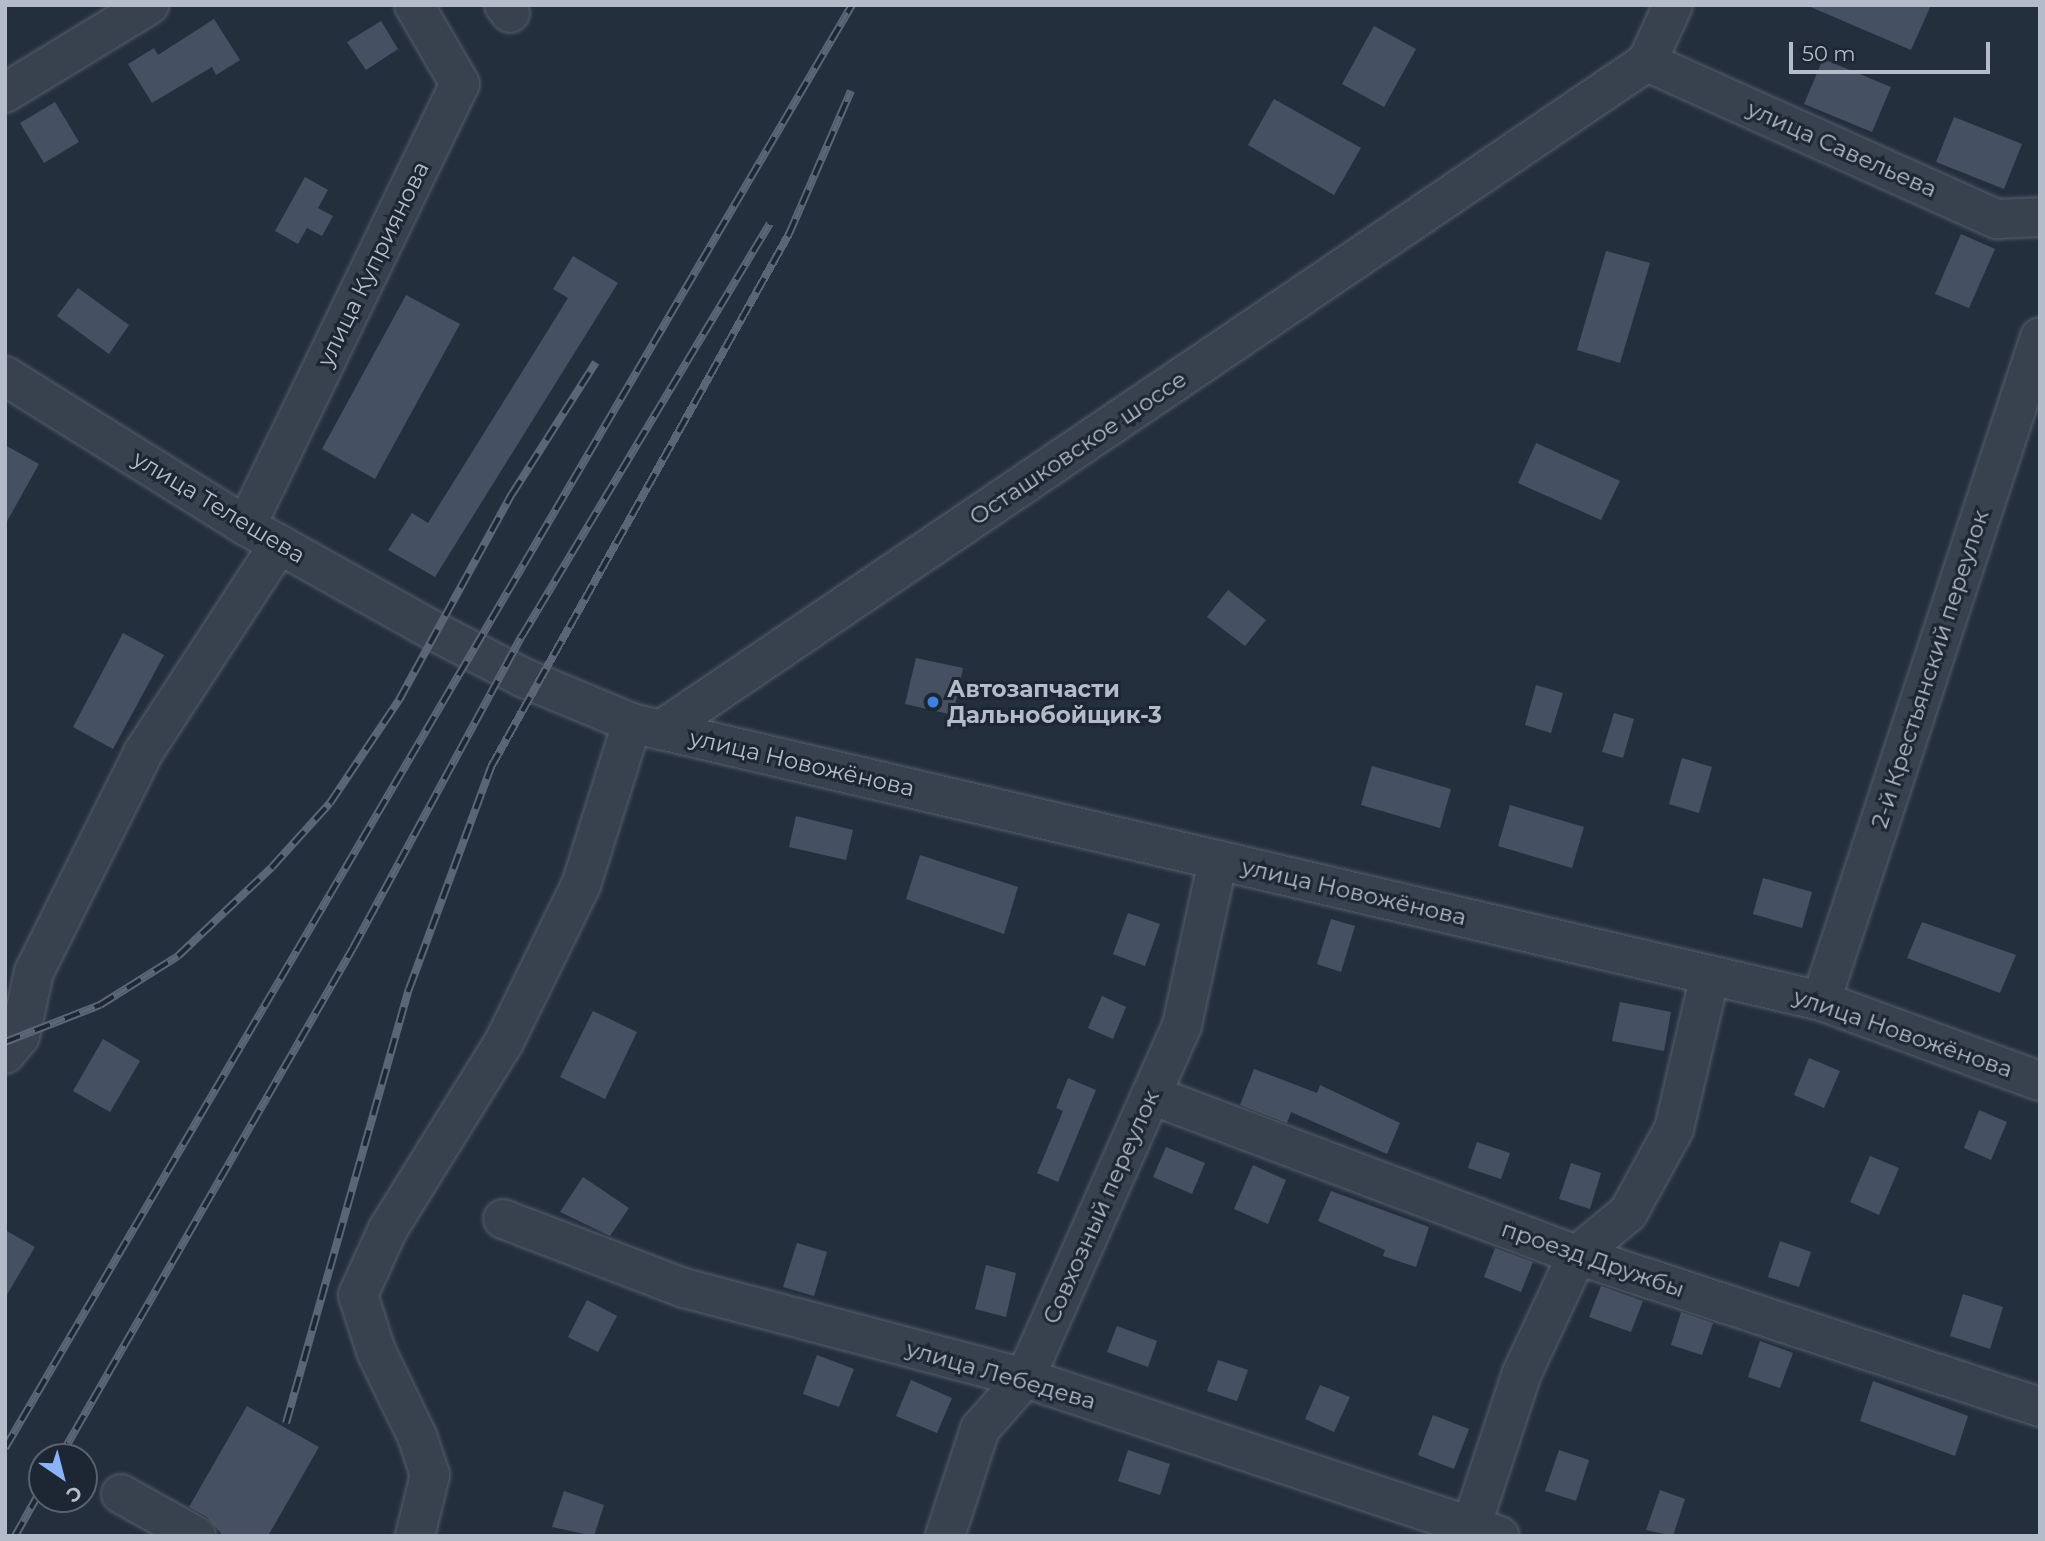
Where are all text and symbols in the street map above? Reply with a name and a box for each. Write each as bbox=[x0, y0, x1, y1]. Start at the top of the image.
scale bar bbox=[1793, 28, 1994, 72]
text: 50 m bbox=[1802, 41, 1856, 66]
street label: улица Савельева bbox=[1743, 95, 1941, 203]
street label: улица Куприянова bbox=[311, 157, 435, 371]
street label: Осташковское шоссе bbox=[964, 365, 1192, 531]
street label: улица Телешева bbox=[128, 445, 310, 569]
street label: 2-й Крестьянский переулок bbox=[1865, 506, 1995, 832]
place label: Автозапчасти Дальнобойщик-3 bbox=[947, 675, 1162, 729]
marker: Автозапчасти Дальнобойщик-3 bbox=[925, 694, 941, 710]
street label: улица Новожёнова bbox=[687, 724, 917, 802]
street label: улица Новожёнова bbox=[1239, 853, 1469, 931]
street label: улица Новожёнова bbox=[1790, 983, 2016, 1083]
street label: Совхозный переулок bbox=[1037, 1086, 1165, 1328]
street label: проезд Дружбы bbox=[1498, 1215, 1688, 1303]
street label: улица Лебедева bbox=[903, 1335, 1099, 1415]
north arrow bbox=[28, 1443, 98, 1513]
text: С bbox=[62, 1481, 86, 1507]

